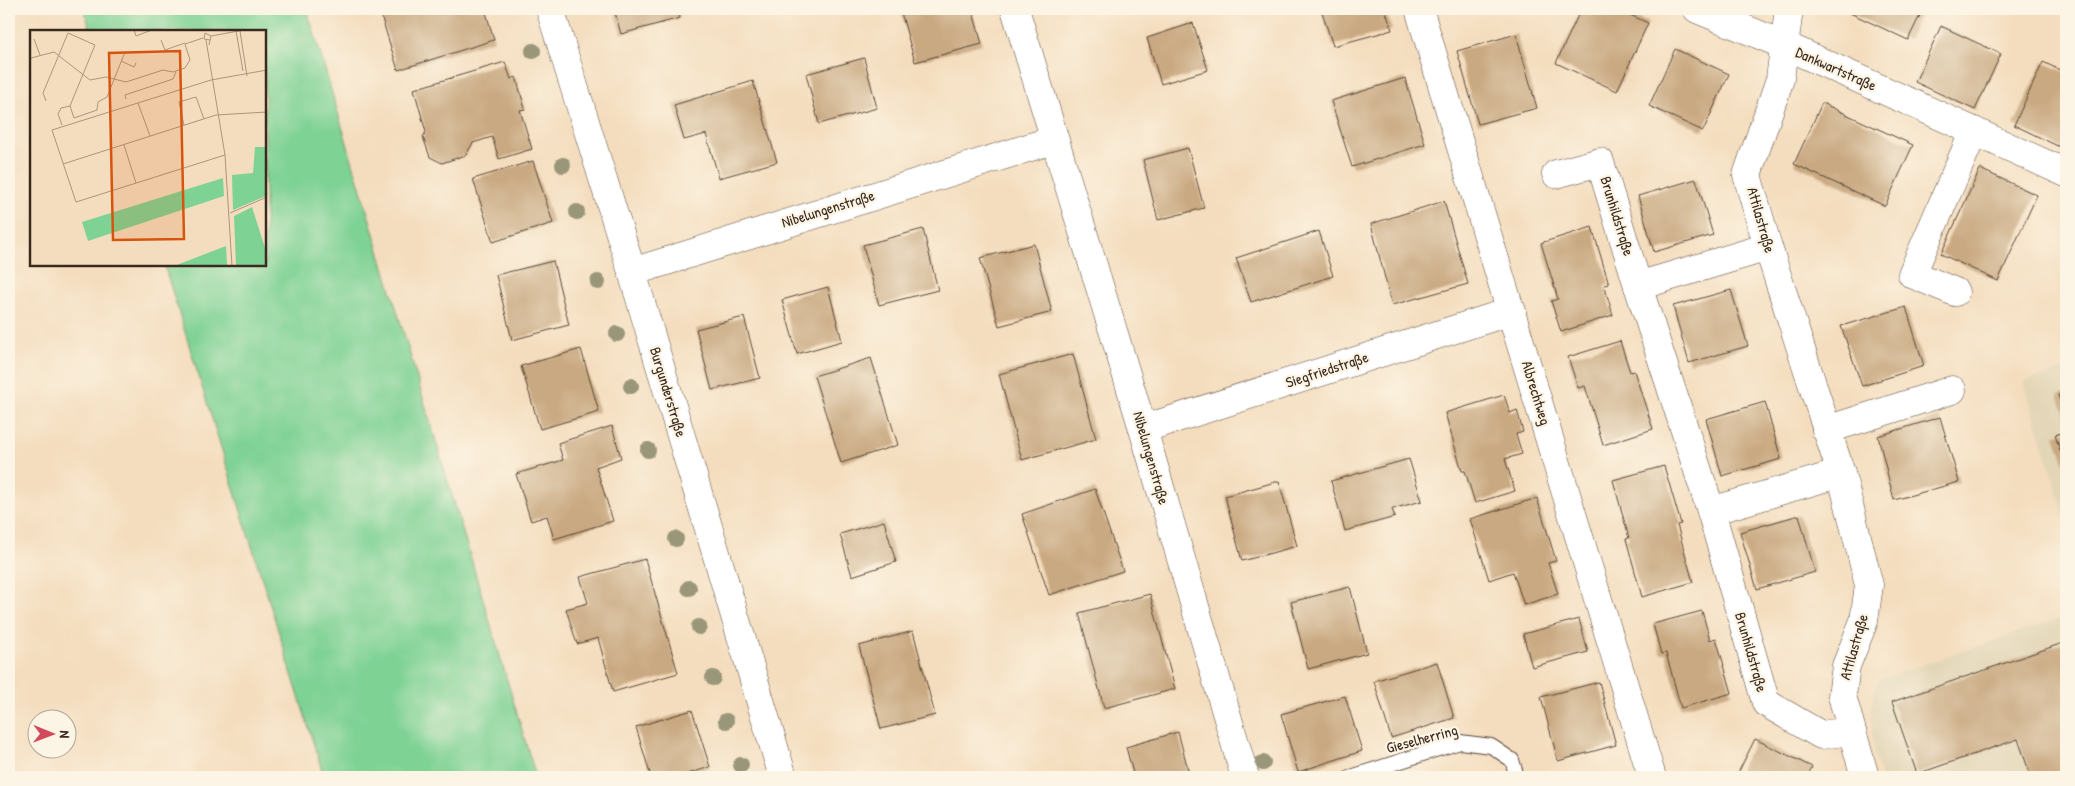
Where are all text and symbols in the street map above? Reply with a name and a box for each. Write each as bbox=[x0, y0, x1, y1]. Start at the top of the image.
inset map bbox=[30, 30, 266, 266]
street label: Dankwartstraße bbox=[1793, 41, 1880, 96]
street label: Brunhildstraße bbox=[1595, 174, 1640, 258]
street label: Nibelungenstraße bbox=[779, 184, 877, 233]
street label: Attilastraße bbox=[1742, 185, 1781, 255]
street label: Burgunderstraße bbox=[645, 344, 692, 439]
street label: Siegfriedstraße bbox=[1283, 346, 1371, 393]
street label: Albrechtweg bbox=[1517, 358, 1556, 428]
street label: Nibelungenstraße bbox=[1128, 409, 1175, 507]
street label: Brunhildstraße bbox=[1730, 609, 1773, 694]
street label: Attilastraße bbox=[1834, 612, 1873, 682]
north arrow bbox=[28, 708, 78, 758]
street label: Gieselherring bbox=[1384, 719, 1460, 758]
text: N bbox=[56, 730, 75, 739]

